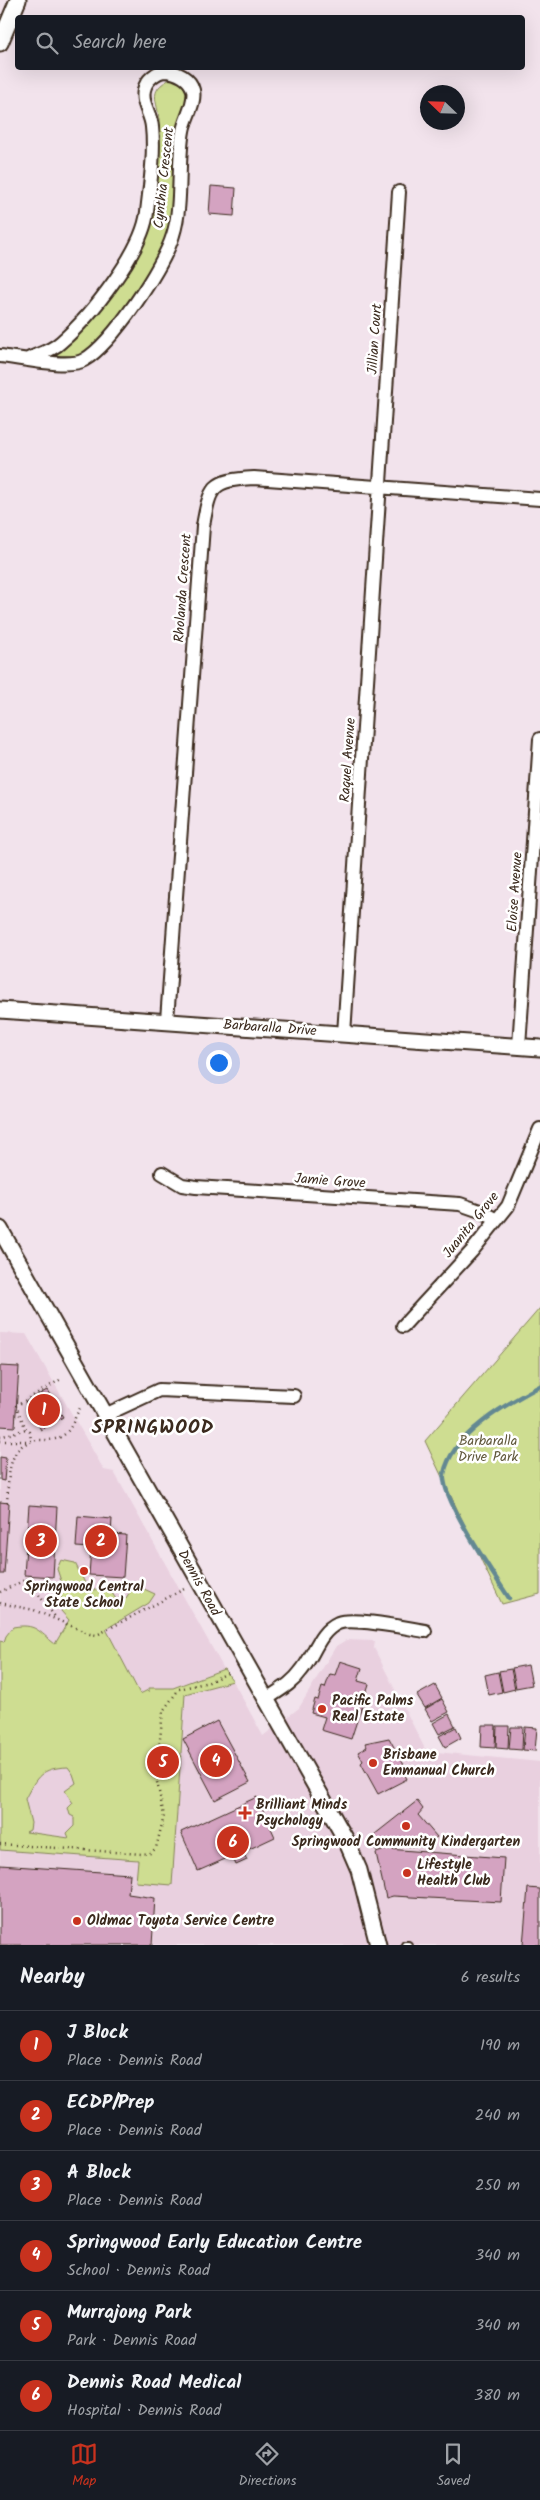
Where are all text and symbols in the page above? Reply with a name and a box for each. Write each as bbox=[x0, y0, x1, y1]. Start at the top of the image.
search box bbox=[15, 15, 525, 70]
text: Search here bbox=[73, 28, 167, 58]
icon: search bbox=[33, 29, 61, 57]
north arrow bbox=[420, 85, 465, 130]
street label: Cynthia Crescent bbox=[148, 126, 180, 230]
street label: Jillian Court bbox=[362, 302, 388, 375]
street label: Rholanda Crescent bbox=[168, 532, 198, 643]
street label: Raquel Avenue bbox=[334, 716, 362, 803]
street label: Eloise Avenue bbox=[501, 850, 529, 933]
street label: Barbaralla Drive bbox=[223, 1014, 318, 1042]
your location bbox=[206, 1050, 232, 1076]
street label: Jamie Grove bbox=[294, 1168, 367, 1195]
street label: Juanita Grove bbox=[437, 1186, 505, 1263]
pin: 1 bbox=[28, 1391, 60, 1429]
district label: SPRINGWOOD bbox=[92, 1413, 214, 1443]
park label: Barbaralla Drive Park bbox=[458, 1430, 519, 1468]
pin: 3 bbox=[25, 1522, 57, 1560]
pin: 2 bbox=[85, 1522, 117, 1560]
street label: Dennis Road bbox=[172, 1546, 227, 1621]
marker: Springwood Central State School bbox=[78, 1565, 90, 1577]
place label: Springwood Central State School bbox=[24, 1576, 144, 1614]
place label: Pacific Palms Real Estate bbox=[332, 1690, 414, 1728]
marker: Pacific Palms Real Estate bbox=[316, 1703, 328, 1715]
pin: 4 bbox=[200, 1742, 232, 1780]
pin: 5 bbox=[147, 1743, 179, 1781]
place label: Brisbane Emmanual Church bbox=[383, 1744, 495, 1782]
marker: Brisbane Emmanual Church bbox=[367, 1757, 379, 1769]
place label: Brilliant Minds Psychology bbox=[256, 1794, 348, 1832]
marker: Brilliant Minds Psychology bbox=[238, 1806, 252, 1820]
marker: Springwood Community Kindergarten bbox=[400, 1820, 412, 1832]
pin: 6 bbox=[217, 1823, 249, 1861]
place label: Springwood Community Kindergarten bbox=[292, 1831, 520, 1853]
place label: Lifestyle Health Club bbox=[417, 1854, 491, 1892]
marker: Lifestyle Health Club bbox=[401, 1867, 413, 1879]
place label: Oldmac Toyota Service Centre bbox=[87, 1910, 274, 1932]
marker: Oldmac Toyota Service Centre bbox=[71, 1915, 83, 1927]
text: Nearby bbox=[20, 1961, 85, 1994]
text: 6 results bbox=[461, 1965, 520, 1990]
text: J Block bbox=[67, 2018, 128, 2048]
text: 1 bbox=[34, 2033, 38, 2058]
text: 190 m bbox=[480, 2033, 520, 2058]
text: Place · Dennis Road bbox=[67, 2048, 202, 2073]
text: ECDP/Prep bbox=[67, 2088, 154, 2118]
text: 2 bbox=[31, 2103, 41, 2128]
text: 240 m bbox=[475, 2103, 520, 2128]
text: Place · Dennis Road bbox=[67, 2118, 202, 2143]
text: A Block bbox=[67, 2158, 131, 2188]
text: 3 bbox=[32, 2173, 40, 2198]
text: 250 m bbox=[475, 2173, 520, 2198]
text: Place · Dennis Road bbox=[67, 2188, 202, 2213]
text: Springwood Early Education Centre bbox=[67, 2228, 362, 2258]
text: 4 bbox=[32, 2243, 40, 2268]
text: 340 m bbox=[475, 2243, 520, 2268]
text: School · Dennis Road bbox=[67, 2258, 210, 2283]
text: Murrajong Park bbox=[67, 2298, 191, 2328]
text: 5 bbox=[32, 2313, 40, 2338]
text: 340 m bbox=[475, 2313, 520, 2338]
text: Park · Dennis Road bbox=[67, 2328, 196, 2353]
text: Dennis Road Medical bbox=[67, 2368, 241, 2398]
text: 6 bbox=[32, 2383, 40, 2408]
text: 380 m bbox=[474, 2383, 520, 2408]
text: Hospital · Dennis Road bbox=[67, 2398, 221, 2423]
tab: Map bbox=[70, 2440, 98, 2492]
tab: Directions bbox=[238, 2440, 296, 2492]
tab: Saved bbox=[437, 2440, 470, 2492]

